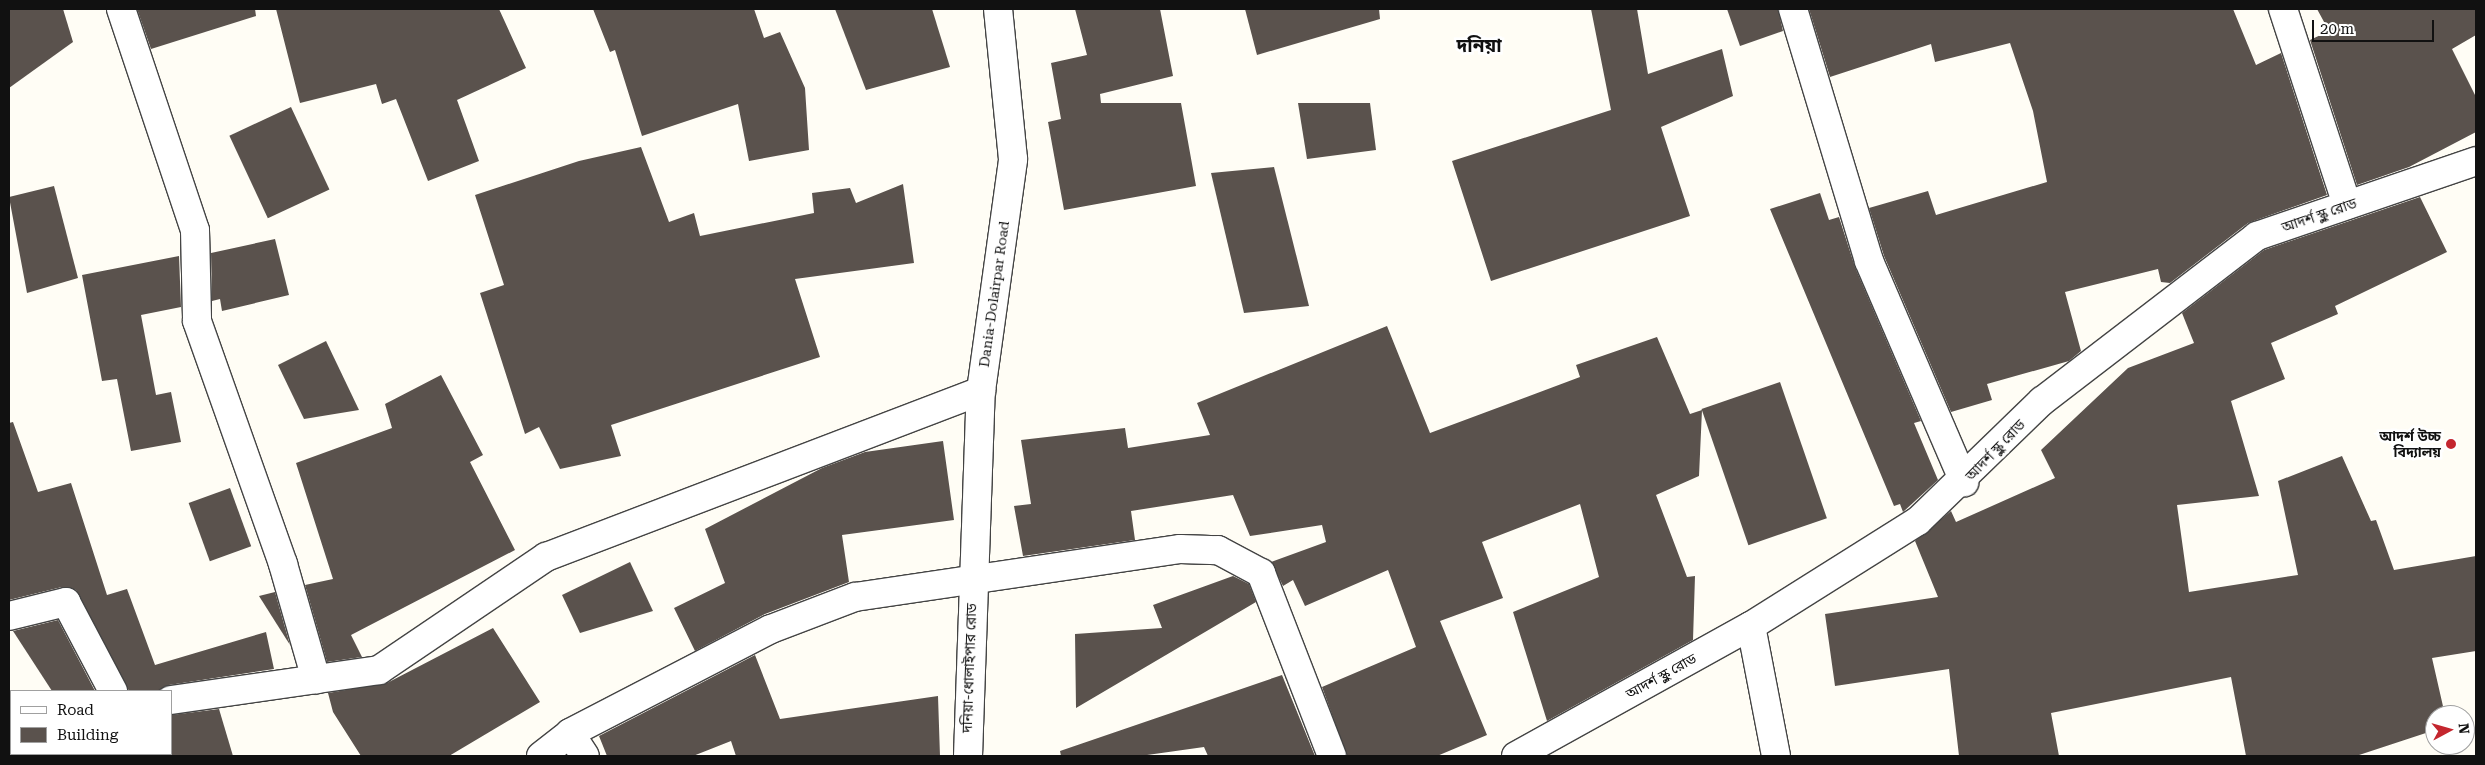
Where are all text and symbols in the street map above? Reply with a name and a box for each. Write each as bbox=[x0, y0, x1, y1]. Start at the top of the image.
scale bar bbox=[2315, 10, 2438, 42]
text: 20 m bbox=[2320, 20, 2354, 38]
district label: দনিয়া bbox=[1456, 35, 1502, 57]
street label: আদর্শ স্কুল রোড bbox=[2279, 194, 2359, 236]
street label: Dania-Dolairpar Road bbox=[975, 220, 1013, 368]
street label: আদর্শ স্কুল রোড bbox=[1962, 416, 2028, 484]
place label: আদর্শ উচ্চ বিদ্যালয় bbox=[2379, 428, 2441, 461]
marker: আদর্শ উচ্চ বিদ্যালয় bbox=[2445, 438, 2457, 450]
street label: দনিয়া-ধোলাইপার রোড bbox=[958, 603, 980, 733]
street label: আদর্শ স্কুল রোড bbox=[1623, 650, 1699, 702]
legend bbox=[10, 690, 172, 755]
text: Road bbox=[57, 701, 94, 719]
north arrow bbox=[2425, 705, 2475, 755]
text: N bbox=[2455, 722, 2472, 735]
text: Building bbox=[57, 726, 118, 744]

